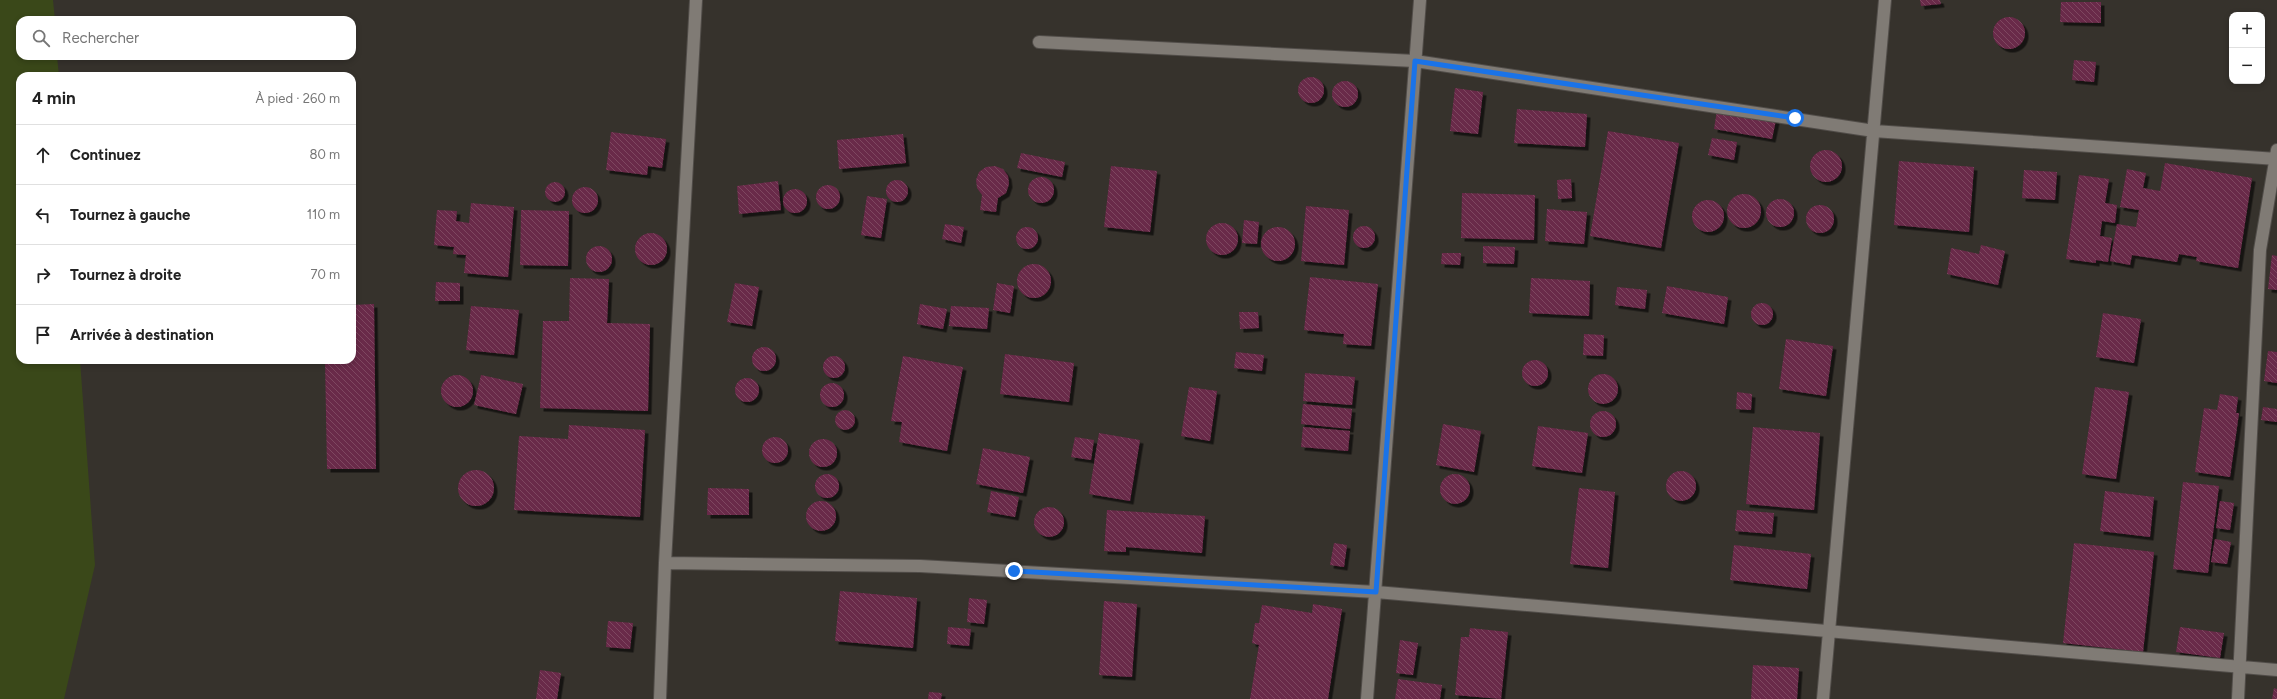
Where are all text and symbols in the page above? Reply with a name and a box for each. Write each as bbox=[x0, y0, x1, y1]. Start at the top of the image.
map controls bbox=[2229, 12, 2265, 84]
button: + bbox=[2229, 12, 2265, 48]
search box bbox=[16, 16, 356, 60]
icon: search bbox=[30, 27, 52, 49]
text: Rechercher bbox=[62, 29, 139, 47]
button: − bbox=[2229, 48, 2265, 84]
text: 4 min bbox=[32, 88, 76, 108]
text: À pied · 260 m bbox=[256, 91, 340, 106]
route start bbox=[1786, 109, 1804, 127]
icon: ahead bbox=[32, 144, 54, 166]
text: Continuez bbox=[70, 146, 141, 164]
text: 80 m bbox=[309, 147, 340, 162]
icon: left bbox=[32, 204, 54, 226]
text: Tournez à gauche bbox=[70, 206, 190, 224]
text: 110 m bbox=[307, 207, 340, 222]
icon: right bbox=[32, 264, 54, 286]
text: Tournez à droite bbox=[70, 266, 181, 284]
text: 70 m bbox=[310, 267, 340, 282]
icon: arrive bbox=[32, 324, 54, 346]
text: Arrivée à destination bbox=[70, 326, 214, 344]
route end bbox=[1005, 562, 1023, 580]

